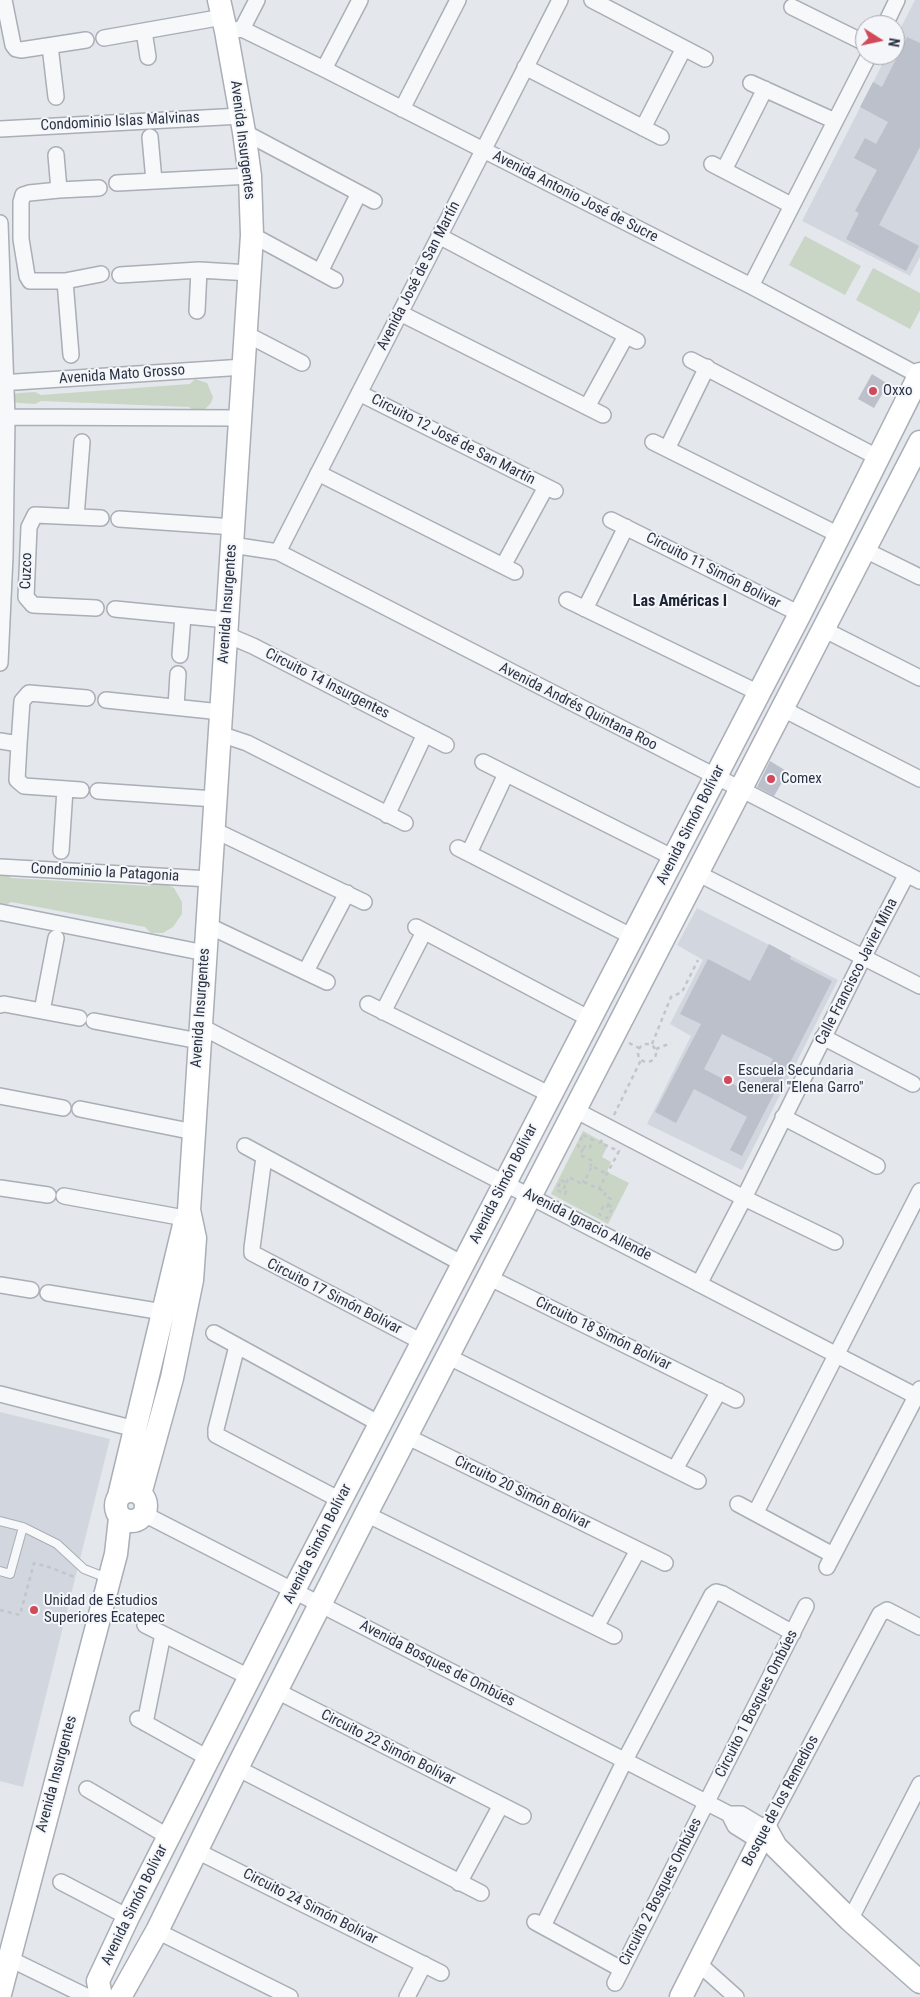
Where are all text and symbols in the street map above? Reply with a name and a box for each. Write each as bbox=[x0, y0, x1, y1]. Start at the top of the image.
north arrow bbox=[855, 15, 905, 65]
text: N bbox=[885, 37, 902, 48]
street label: Avenida Insurgentes bbox=[226, 79, 258, 201]
street label: Condominio Islas Malvinas bbox=[40, 109, 200, 135]
street label: Avenida Antonio José de Sucre bbox=[489, 147, 661, 247]
street label: Avenida José de San Martín bbox=[374, 199, 464, 353]
street label: Avenida Mato Grosso bbox=[58, 362, 186, 388]
place label: Oxxo bbox=[883, 382, 913, 400]
marker: Oxxo bbox=[867, 385, 879, 397]
street label: Circuito 12 José de San Martín bbox=[368, 391, 538, 489]
street label: Circuito 11 Simón Bolivar bbox=[643, 529, 783, 613]
street label: Avenida Insurgentes bbox=[215, 544, 241, 664]
street label: Cuzco bbox=[17, 552, 37, 590]
district label: Las Américas I bbox=[633, 592, 727, 612]
street label: Circuito 14 Insurgentes bbox=[262, 645, 392, 723]
street label: Avenida Andrés Quintana Roo bbox=[496, 659, 660, 755]
street label: Avenida Simón Bolívar bbox=[653, 762, 729, 888]
place label: Comex bbox=[781, 770, 822, 788]
marker: Comex bbox=[765, 773, 777, 785]
street label: Condominio la Patagonia bbox=[30, 860, 180, 886]
street label: Calle Francisco Javier Mina bbox=[812, 896, 902, 1048]
street label: Avenida Insurgentes bbox=[188, 948, 214, 1068]
place label: Escuela Secundaria General "Elena Garro" bbox=[738, 1062, 864, 1097]
marker: Escuela Secundaria General "Elena Garro" bbox=[722, 1074, 734, 1086]
street label: Avenida Simón Bolívar bbox=[466, 1121, 542, 1247]
street label: Avenida Ignacio Allende bbox=[520, 1185, 654, 1265]
street label: Circuito 17 Simón Bolívar bbox=[264, 1255, 404, 1339]
street label: Circuito 18 Simón Bolívar bbox=[532, 1293, 674, 1375]
street label: Circuito 20 Simón Bolívar bbox=[451, 1452, 593, 1534]
street label: Avenida Simón Bolívar bbox=[280, 1481, 356, 1607]
place label: Unidad de Estudios Superiores Ecatepec bbox=[44, 1592, 165, 1627]
marker: Unidad de Estudios Superiores Ecatepec bbox=[28, 1604, 40, 1616]
street label: Avenida Bosques de Ombúes bbox=[356, 1617, 518, 1711]
street label: Circuito 1 Bosques Ombúes bbox=[712, 1627, 802, 1781]
street label: Circuito 22 Simón Bolívar bbox=[318, 1706, 458, 1790]
street label: Avenida Insurgentes bbox=[33, 1714, 81, 1834]
street label: Bosque de los Remedios bbox=[739, 1733, 823, 1869]
street label: Circuito 2 Bosques Ombúes bbox=[616, 1815, 706, 1969]
street label: Avenida Simón Bolívar bbox=[98, 1842, 172, 1968]
street label: Circuito 24 Simón Bolívar bbox=[240, 1865, 380, 1949]

